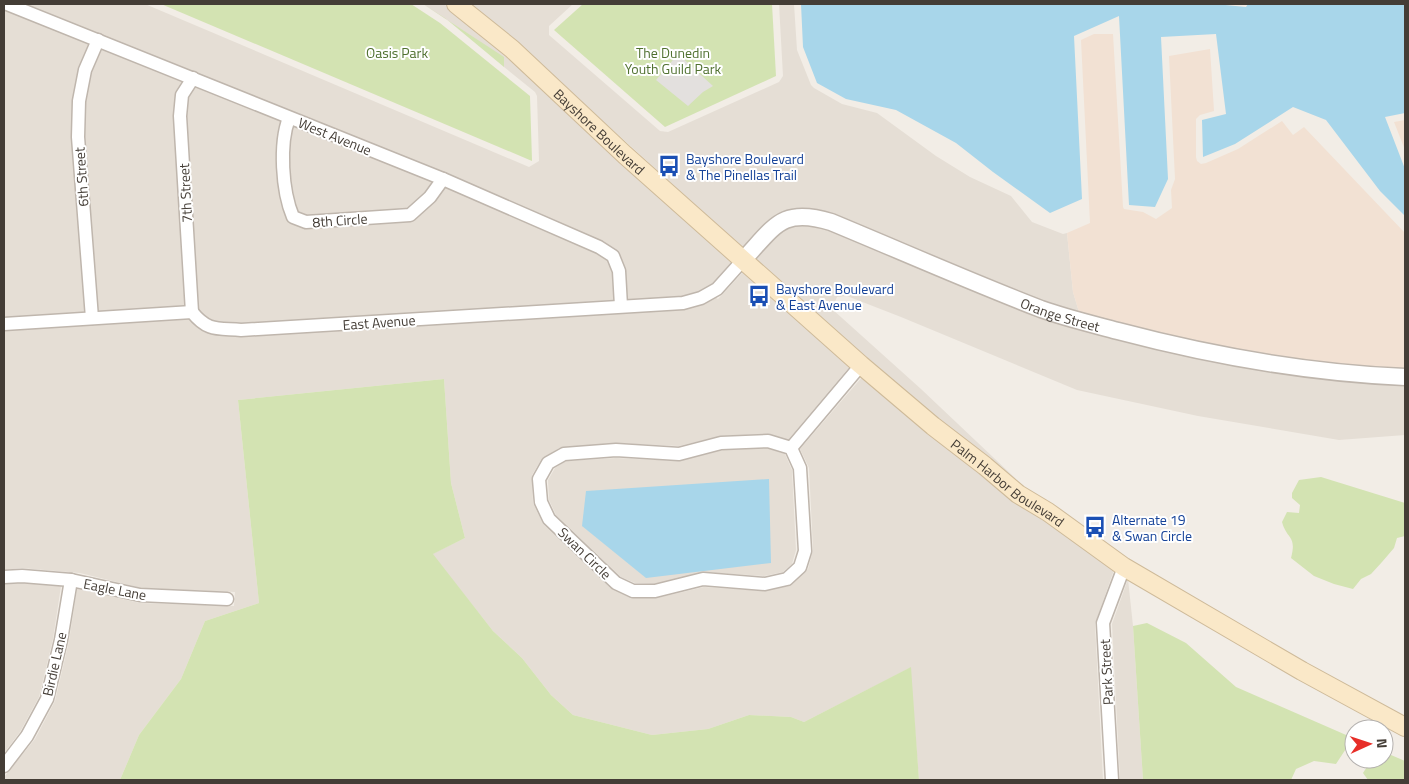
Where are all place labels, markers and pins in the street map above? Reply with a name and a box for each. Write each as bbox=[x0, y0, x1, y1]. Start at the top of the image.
place label: Bayshore Boulevard & The Pinellas Trail bbox=[686, 148, 804, 185]
bus stop icon: Bayshore Boulevard & The Pinellas Trail bbox=[656, 153, 682, 179]
place label: Bayshore Boulevard & East Avenue bbox=[776, 278, 894, 315]
bus stop icon: Bayshore Boulevard & East Avenue bbox=[746, 283, 772, 309]
place label: Alternate 19 & Swan Circle bbox=[1112, 509, 1192, 546]
bus stop icon: Alternate 19 & Swan Circle bbox=[1082, 514, 1108, 540]

